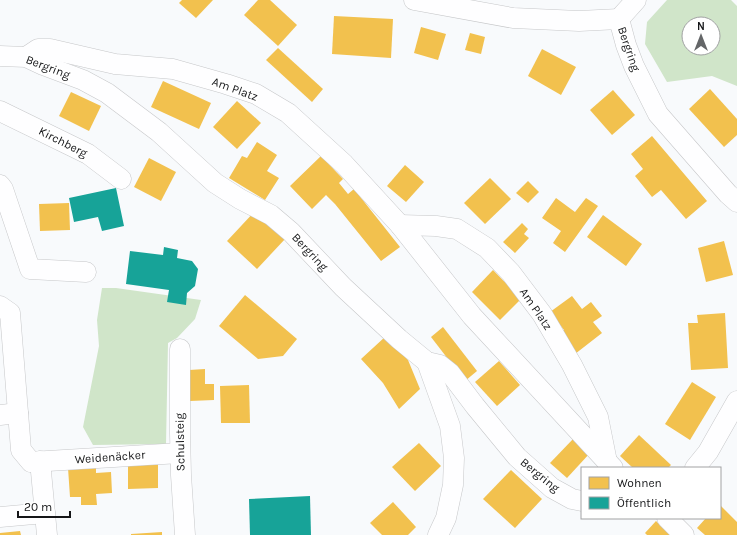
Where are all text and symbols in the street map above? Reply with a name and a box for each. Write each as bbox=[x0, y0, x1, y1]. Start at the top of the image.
north arrow bbox=[681, 16, 721, 56]
text: N bbox=[697, 20, 705, 33]
street label: Bergring bbox=[615, 25, 643, 73]
street label: Bergring bbox=[24, 52, 72, 82]
street label: Am Platz bbox=[210, 74, 260, 104]
street label: Kirchberg bbox=[36, 124, 90, 160]
street label: Bergring bbox=[289, 230, 331, 274]
street label: Am Platz bbox=[517, 285, 555, 333]
street label: Schulsteig bbox=[172, 412, 188, 471]
street label: Weidenäcker bbox=[74, 448, 146, 466]
street label: Bergring bbox=[518, 455, 563, 495]
legend bbox=[581, 467, 721, 519]
text: Wohnen bbox=[617, 476, 662, 490]
scale bar bbox=[18, 493, 70, 519]
text: Öffentlich bbox=[617, 496, 671, 510]
text: 20 m bbox=[24, 500, 52, 514]

